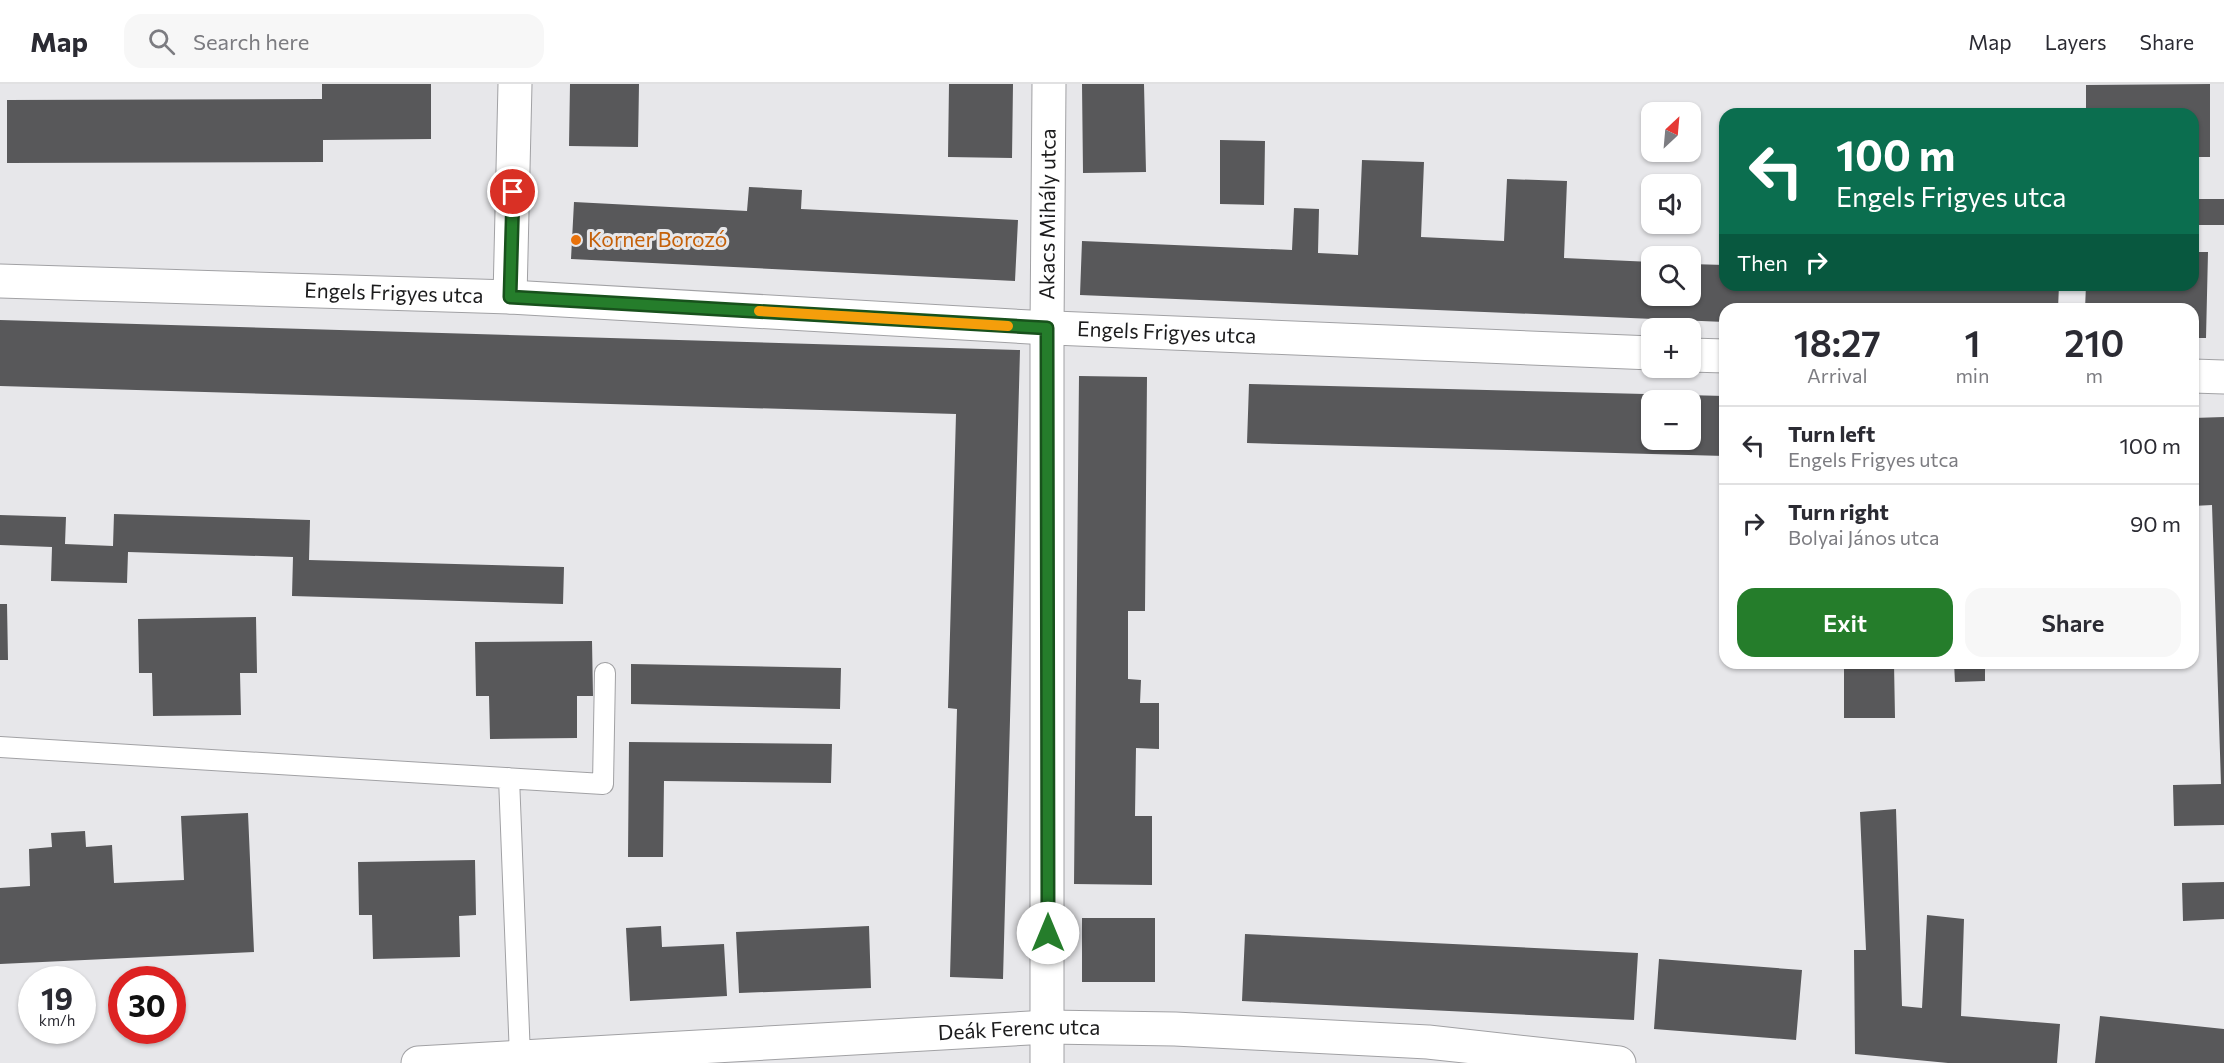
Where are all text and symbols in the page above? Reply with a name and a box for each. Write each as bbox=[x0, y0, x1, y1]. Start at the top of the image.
search box bbox=[124, 14, 544, 68]
text: Map bbox=[30, 24, 88, 58]
icon: search bbox=[145, 25, 178, 58]
text: Search here bbox=[193, 28, 309, 55]
text: Map bbox=[1968, 29, 2012, 54]
text: Layers bbox=[2045, 29, 2107, 54]
text: Share bbox=[2140, 29, 2194, 54]
north arrow bbox=[1641, 102, 1701, 162]
map controls bbox=[1641, 102, 1701, 450]
street label: Akacs Mihály utca bbox=[1033, 128, 1060, 300]
text: 100 m bbox=[1836, 128, 1956, 180]
icon: left bbox=[1737, 132, 1815, 210]
pin bbox=[487, 166, 538, 217]
button: sound bbox=[1641, 174, 1701, 234]
icon: arrive bbox=[496, 175, 529, 208]
text: Engels Frigyes utca bbox=[1836, 180, 2066, 213]
place label: Korner Borozó bbox=[588, 226, 727, 251]
marker: Korner Borozó bbox=[569, 233, 583, 247]
button: search bbox=[1641, 246, 1701, 306]
icon: right bbox=[1800, 246, 1833, 279]
text: Then bbox=[1737, 249, 1788, 276]
street label: Engels Frigyes utca bbox=[304, 277, 484, 307]
street label: Engels Frigyes utca bbox=[1077, 315, 1257, 347]
button: + bbox=[1641, 318, 1701, 378]
text: 18:27 bbox=[1794, 320, 1881, 364]
text: 1 bbox=[1964, 320, 1980, 364]
text: 210 bbox=[2064, 320, 2124, 364]
text: Arrival bbox=[1807, 363, 1867, 387]
text: min bbox=[1955, 363, 1989, 387]
text: m bbox=[2086, 363, 2103, 387]
button: − bbox=[1641, 390, 1701, 450]
text: Turn left bbox=[1788, 420, 1875, 447]
icon: left bbox=[1737, 429, 1770, 462]
text: 100 m bbox=[2119, 432, 2181, 459]
text: Engels Frigyes utca bbox=[1788, 447, 1959, 471]
text: Turn right bbox=[1788, 498, 1889, 525]
icon: right bbox=[1737, 507, 1770, 540]
text: 90 m bbox=[2130, 510, 2181, 537]
text: Bolyai János utca bbox=[1788, 525, 1939, 549]
button: Exit bbox=[1737, 588, 1953, 657]
button: Share bbox=[1965, 588, 2181, 657]
position arrow bbox=[1016, 901, 1080, 965]
speed limit sign: 30 bbox=[108, 966, 186, 1044]
text: 19 bbox=[41, 979, 73, 1016]
text: km/h bbox=[39, 1011, 75, 1029]
street label: Deák Ferenc utca bbox=[937, 1013, 1101, 1044]

